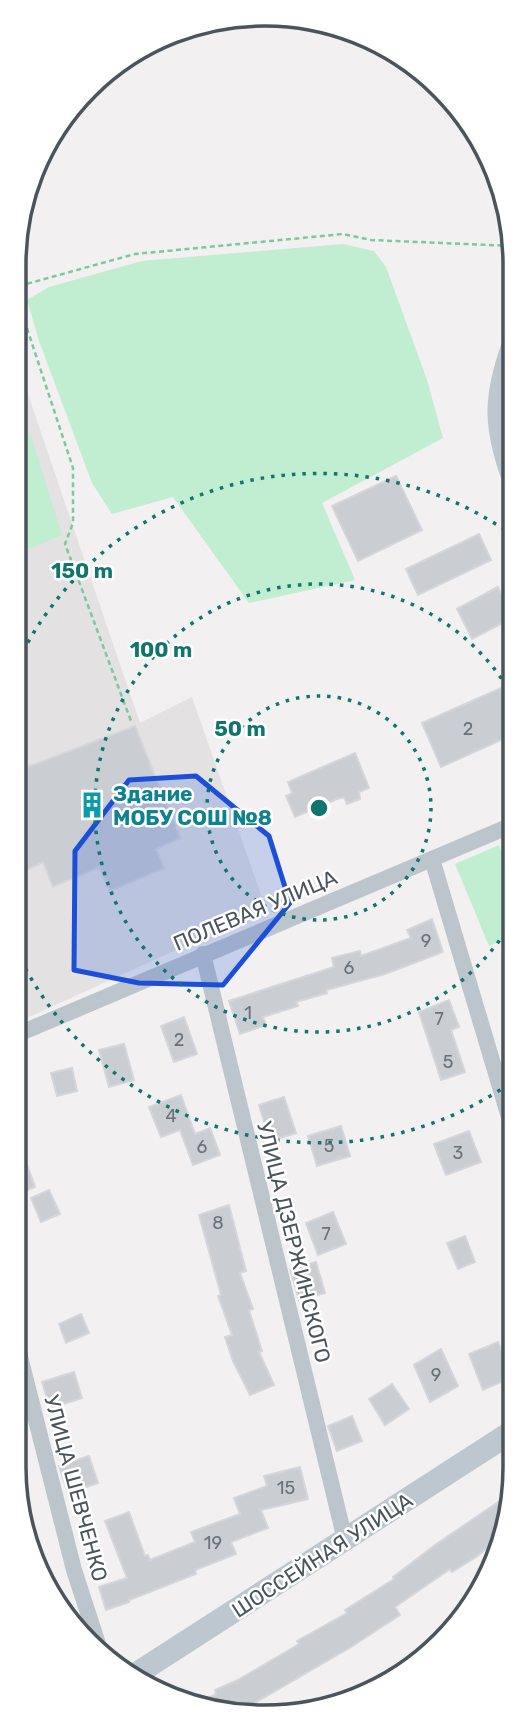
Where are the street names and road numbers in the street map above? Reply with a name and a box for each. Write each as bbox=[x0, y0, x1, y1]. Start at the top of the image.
street label: ПОЛЕВАЯ УЛИЦА bbox=[169, 864, 341, 956]
street label: УЛИЦА ДЗЕРЖИНСКОГО bbox=[252, 1119, 336, 1365]
street label: УЛИЦА ШЕВЧЕНКО bbox=[39, 1392, 113, 1584]
street label: ШОССЕЙНАЯ УЛИЦА bbox=[227, 1487, 417, 1623]

